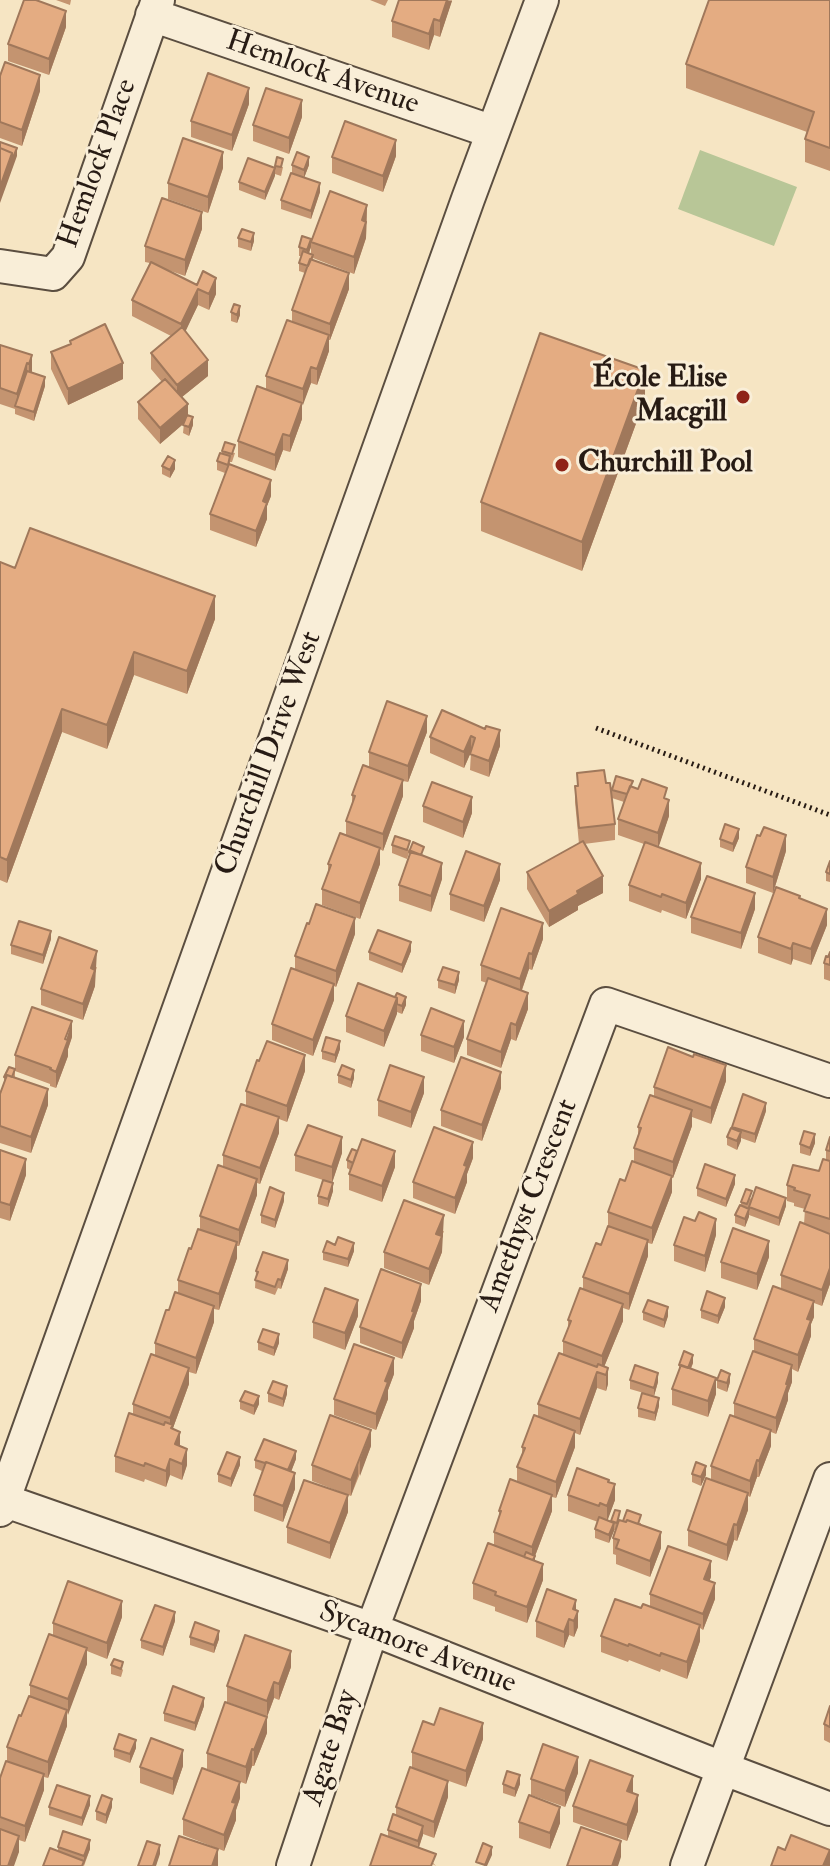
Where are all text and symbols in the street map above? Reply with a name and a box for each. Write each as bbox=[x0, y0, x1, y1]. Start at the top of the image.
street label: Hemlock Avenue bbox=[221, 24, 423, 124]
street label: Hemlock Place bbox=[52, 75, 146, 253]
place label: École Elise Macgill bbox=[593, 362, 727, 432]
marker: École Elise Macgill bbox=[734, 388, 752, 406]
place label: Churchill Pool bbox=[578, 447, 753, 483]
marker: Churchill Pool bbox=[553, 456, 571, 474]
street label: Churchill Drive West bbox=[209, 627, 331, 881]
street label: Amethyst Crescent bbox=[473, 1095, 587, 1317]
street label: Sycamore Avenue bbox=[313, 1595, 521, 1703]
street label: Agate Bay bbox=[296, 1686, 368, 1810]

